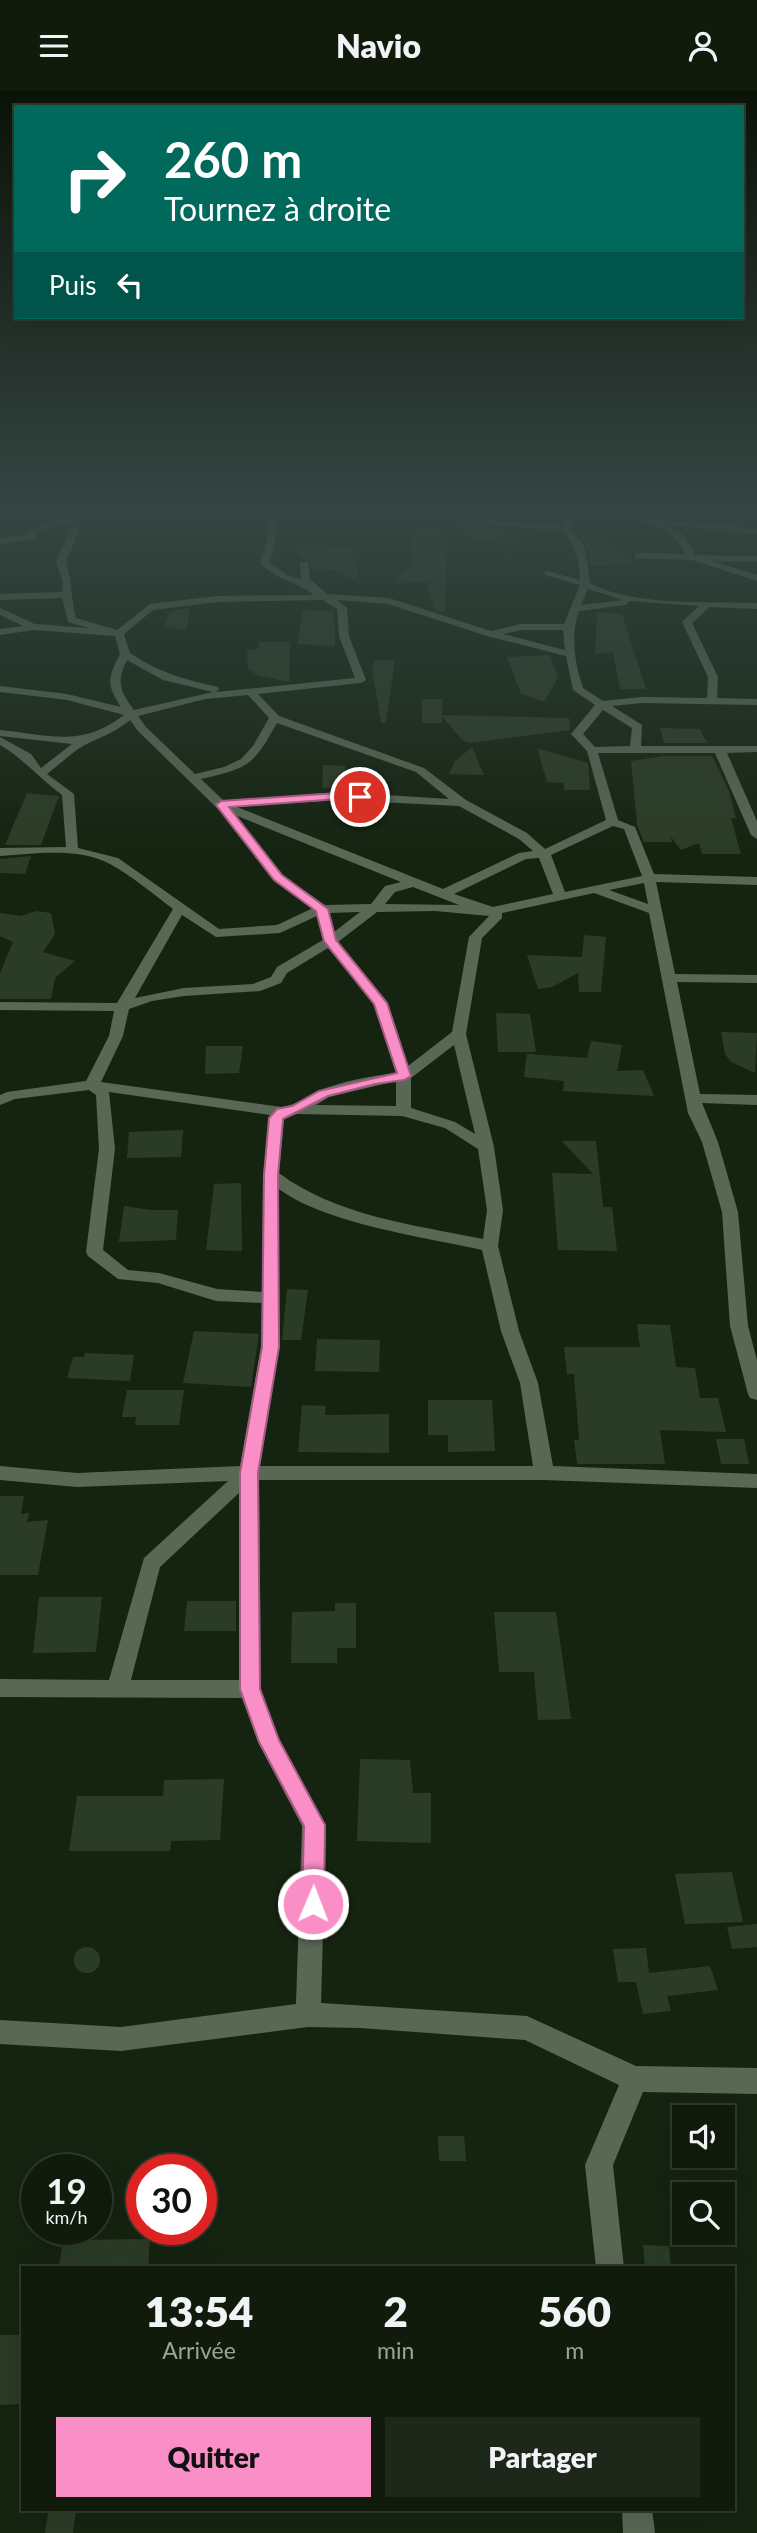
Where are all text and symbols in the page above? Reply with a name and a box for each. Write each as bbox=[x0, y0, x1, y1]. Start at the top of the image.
text: Navio bbox=[336, 26, 421, 65]
icon: menu bbox=[35, 27, 73, 65]
icon: person bbox=[684, 27, 722, 65]
text: 260 m bbox=[164, 130, 302, 188]
icon: right bbox=[49, 133, 140, 224]
text: Tournez à droite bbox=[164, 189, 391, 228]
icon: left bbox=[111, 266, 149, 304]
text: Puis bbox=[49, 269, 97, 301]
pin bbox=[330, 767, 390, 827]
icon: arrive bbox=[341, 778, 379, 816]
position arrow bbox=[276, 1867, 350, 1941]
map controls bbox=[672, 2105, 735, 2245]
button: sound bbox=[672, 2105, 735, 2168]
speed limit sign: 30 bbox=[126, 2154, 217, 2245]
text: 19 bbox=[46, 2169, 87, 2211]
button: search bbox=[672, 2182, 735, 2245]
text: km/h bbox=[45, 2206, 88, 2228]
text: 13:54 bbox=[145, 2286, 253, 2336]
text: 2 bbox=[384, 2286, 408, 2336]
text: 560 bbox=[538, 2286, 611, 2336]
text: Arrivée bbox=[162, 2336, 236, 2364]
text: min bbox=[377, 2336, 414, 2364]
text: m bbox=[565, 2336, 584, 2364]
button: Quitter bbox=[56, 2417, 371, 2497]
button: Partager bbox=[385, 2417, 700, 2497]

